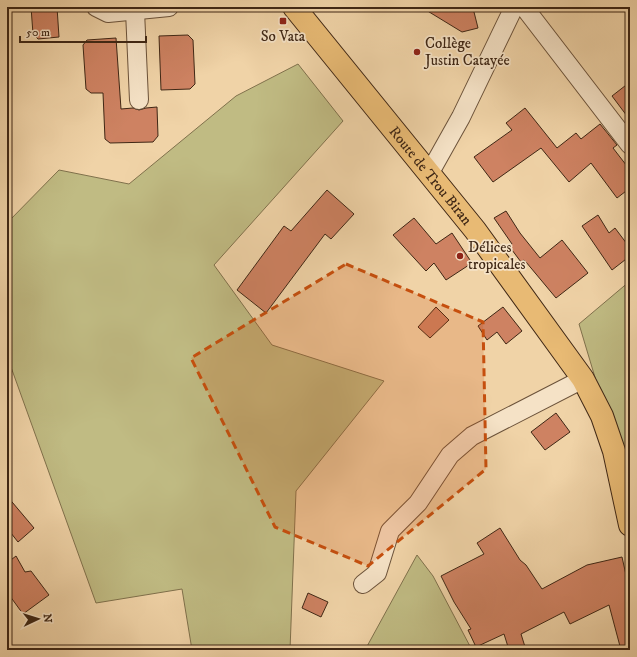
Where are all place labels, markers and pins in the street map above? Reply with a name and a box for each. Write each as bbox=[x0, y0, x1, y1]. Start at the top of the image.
marker: So Vata bbox=[278, 16, 288, 26]
place label: So Vata bbox=[261, 27, 306, 46]
place label: Collège Justin Catayée bbox=[423, 34, 510, 70]
marker: Collège Justin Catayée bbox=[412, 47, 422, 57]
place label: Délices tropicales bbox=[468, 238, 526, 274]
marker: Délices tropicales bbox=[455, 251, 465, 261]

